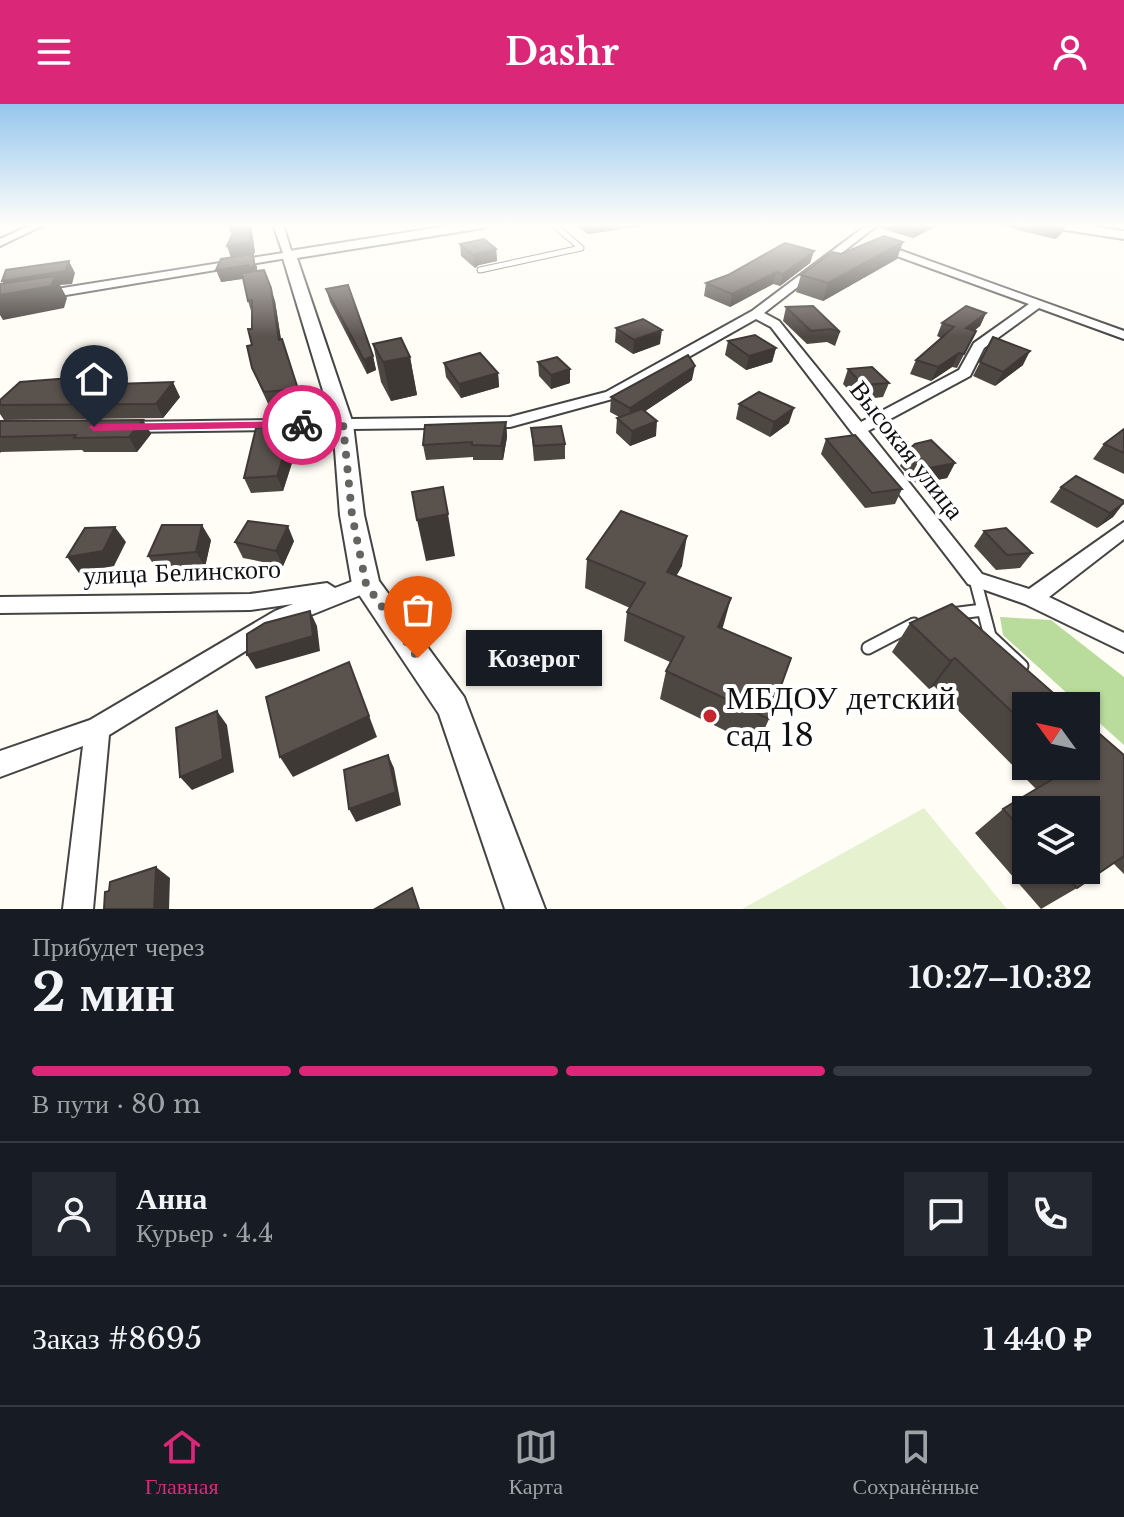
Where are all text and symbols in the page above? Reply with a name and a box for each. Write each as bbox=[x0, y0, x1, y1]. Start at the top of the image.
icon: menu bbox=[32, 30, 76, 74]
text: Dashr bbox=[505, 30, 619, 75]
icon: person bbox=[1048, 30, 1092, 74]
pin bbox=[60, 345, 128, 427]
icon: home bbox=[72, 357, 116, 401]
street label: Высокая улица bbox=[843, 374, 971, 526]
courier bbox=[262, 385, 342, 465]
icon: bike bbox=[280, 403, 324, 447]
street label: улица Белинского bbox=[83, 553, 281, 591]
pin bbox=[384, 576, 452, 658]
icon: bag bbox=[396, 588, 440, 632]
callout: Козерог bbox=[466, 630, 602, 686]
text: Козерог bbox=[488, 642, 580, 674]
place label: МБДОУ детский сад 18 bbox=[726, 678, 955, 755]
north arrow bbox=[1012, 692, 1100, 780]
map controls bbox=[1012, 692, 1100, 884]
marker: МБДОУ детский сад 18 bbox=[701, 707, 719, 725]
button: layers bbox=[1012, 796, 1100, 884]
text: Прибудет через bbox=[32, 931, 205, 963]
text: 10:27–10:32 bbox=[909, 959, 1092, 996]
text: 2 мин bbox=[32, 961, 175, 1025]
text: В пути · 80 m bbox=[32, 1088, 201, 1120]
button: person bbox=[32, 1172, 116, 1256]
button: chat bbox=[904, 1172, 988, 1256]
button: phone bbox=[1008, 1172, 1092, 1256]
text: Анна bbox=[136, 1180, 207, 1217]
text: Курьер · 4.4 bbox=[136, 1217, 273, 1249]
text: Заказ #8695 bbox=[32, 1320, 202, 1357]
text: 1 440 ₽ bbox=[983, 1321, 1092, 1358]
tab: Главная bbox=[145, 1425, 219, 1500]
tab: Карта bbox=[508, 1425, 563, 1500]
tab: Сохранённые bbox=[853, 1425, 979, 1500]

